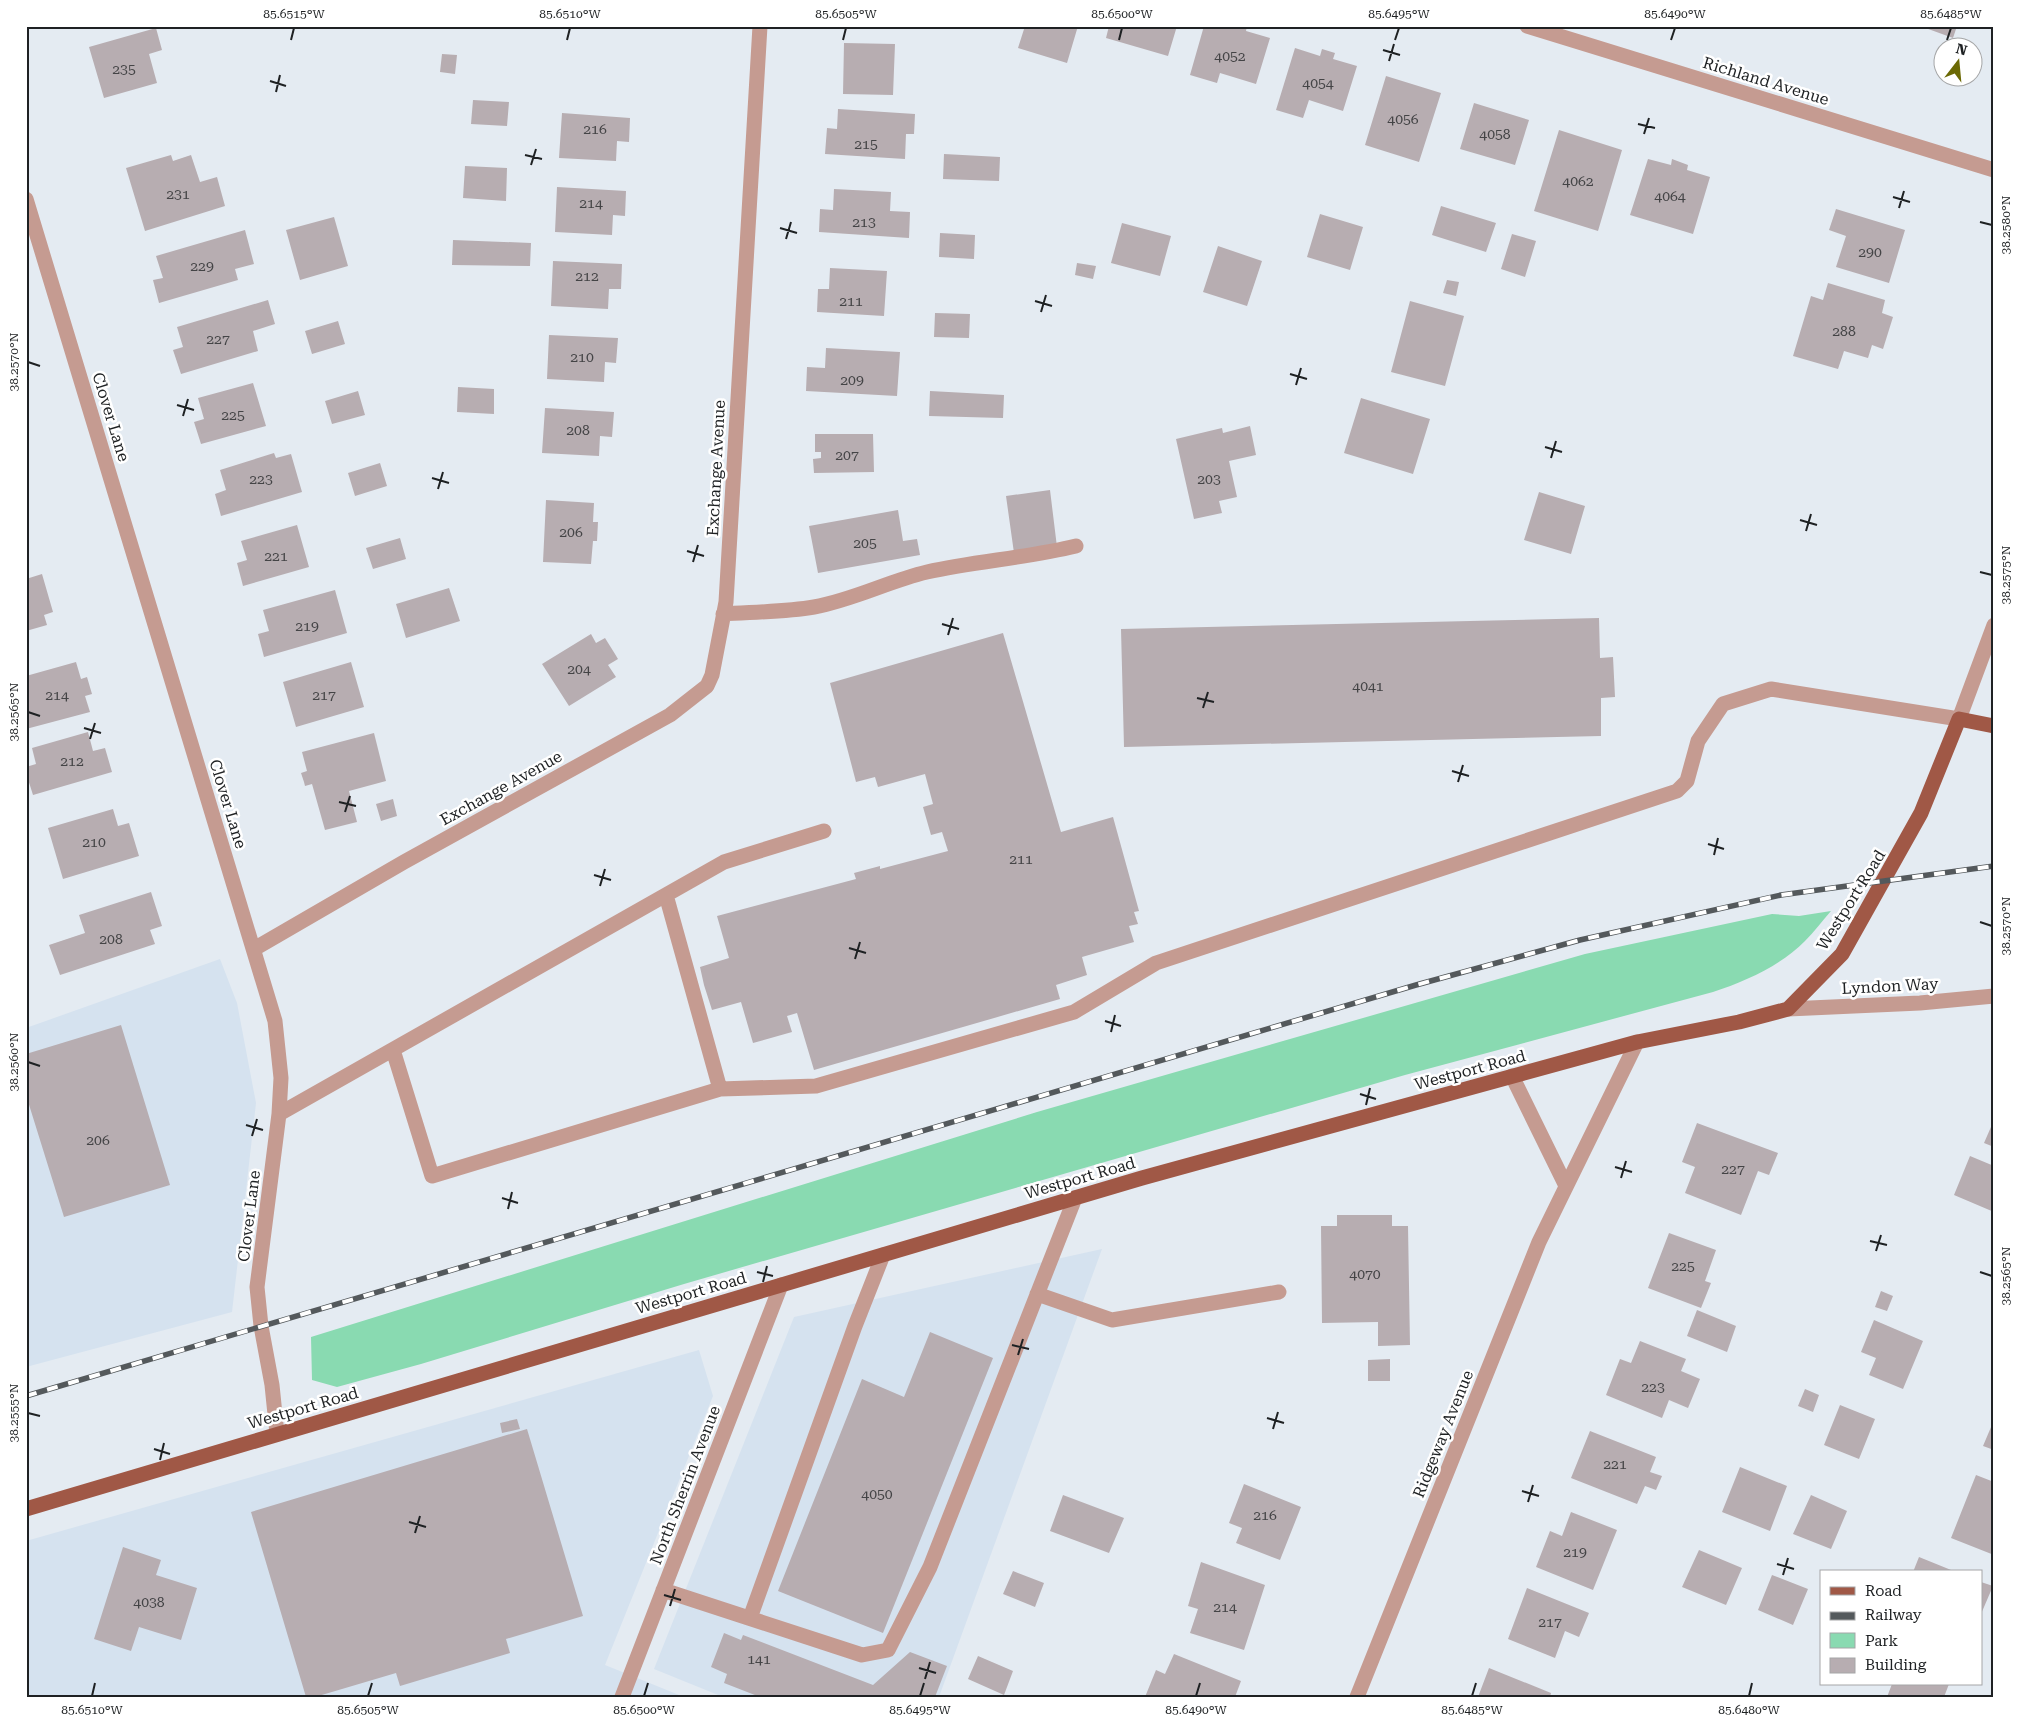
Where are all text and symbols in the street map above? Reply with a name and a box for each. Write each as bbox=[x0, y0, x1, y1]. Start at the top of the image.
text: 85.6515°W bbox=[263, 7, 326, 21]
text: 85.6510°W bbox=[539, 7, 602, 21]
text: 85.6505°W bbox=[815, 7, 878, 21]
text: 85.6500°W bbox=[1091, 7, 1154, 21]
text: 85.6495°W bbox=[1368, 7, 1431, 21]
text: 85.6490°W bbox=[1644, 7, 1707, 21]
text: 85.6485°W bbox=[1920, 7, 1983, 21]
north arrow bbox=[1932, 38, 1982, 88]
text: N bbox=[1954, 40, 1969, 59]
house number: 4052 bbox=[1214, 48, 1246, 64]
street label: Richland Avenue bbox=[1701, 53, 1832, 109]
house number: 235 bbox=[112, 61, 136, 77]
house number: 4054 bbox=[1302, 75, 1334, 91]
house number: 4056 bbox=[1387, 111, 1419, 127]
house number: 216 bbox=[583, 121, 607, 137]
house number: 4058 bbox=[1479, 126, 1511, 142]
house number: 215 bbox=[854, 136, 878, 152]
house number: 4062 bbox=[1562, 173, 1594, 189]
house number: 231 bbox=[166, 186, 190, 202]
house number: 4064 bbox=[1654, 188, 1686, 204]
house number: 214 bbox=[579, 195, 603, 211]
text: 38.2580°N bbox=[1999, 195, 2013, 254]
house number: 213 bbox=[852, 214, 876, 230]
house number: 290 bbox=[1858, 244, 1882, 260]
house number: 229 bbox=[190, 258, 214, 274]
house number: 212 bbox=[575, 268, 599, 284]
house number: 211 bbox=[839, 293, 863, 309]
house number: 288 bbox=[1832, 323, 1856, 339]
house number: 227 bbox=[206, 331, 230, 347]
text: 38.2570°N bbox=[7, 332, 21, 391]
house number: 210 bbox=[570, 349, 594, 365]
street label: Clover Lane bbox=[88, 370, 134, 464]
house number: 209 bbox=[840, 372, 864, 388]
street label: Exchange Avenue bbox=[703, 399, 729, 537]
house number: 225 bbox=[221, 407, 245, 423]
house number: 208 bbox=[566, 422, 590, 438]
house number: 207 bbox=[835, 447, 859, 463]
house number: 223 bbox=[249, 471, 273, 487]
house number: 203 bbox=[1197, 471, 1221, 487]
house number: 206 bbox=[559, 524, 583, 540]
house number: 205 bbox=[853, 535, 877, 551]
text: 38.2575°N bbox=[1999, 545, 2013, 604]
house number: 221 bbox=[264, 548, 288, 564]
house number: 219 bbox=[295, 618, 319, 634]
house number: 204 bbox=[567, 661, 591, 677]
house number: 4041 bbox=[1352, 678, 1384, 694]
text: 38.2565°N bbox=[7, 682, 21, 741]
house number: 214 bbox=[45, 687, 69, 703]
house number: 217 bbox=[312, 687, 336, 703]
street label: Exchange Avenue bbox=[437, 747, 565, 829]
house number: 212 bbox=[60, 753, 84, 769]
street label: Clover Lane bbox=[205, 757, 251, 851]
house number: 210 bbox=[82, 834, 106, 850]
street label: Westport Road bbox=[1813, 846, 1889, 954]
house number: 211 bbox=[1009, 851, 1033, 867]
text: 38.2570°N bbox=[1999, 896, 2013, 955]
house number: 208 bbox=[99, 931, 123, 947]
street label: Lyndon Way bbox=[1841, 974, 1940, 998]
text: 38.2560°N bbox=[7, 1032, 21, 1091]
street label: Westport Road bbox=[1412, 1046, 1528, 1094]
house number: 206 bbox=[86, 1132, 110, 1148]
street label: Westport Road bbox=[1022, 1153, 1138, 1203]
house number: 227 bbox=[1721, 1161, 1745, 1177]
street label: Clover Lane bbox=[234, 1169, 264, 1263]
text: 38.2565°N bbox=[1999, 1246, 2013, 1305]
house number: 225 bbox=[1671, 1258, 1695, 1274]
house number: 4070 bbox=[1349, 1266, 1381, 1282]
street label: Westport Road bbox=[633, 1268, 749, 1318]
street label: Ridgeway Avenue bbox=[1409, 1367, 1477, 1501]
house number: 223 bbox=[1641, 1379, 1665, 1395]
text: 38.2555°N bbox=[7, 1383, 21, 1442]
street label: Westport Road bbox=[245, 1383, 361, 1433]
street label: North Sherrin Avenue bbox=[646, 1403, 724, 1567]
house number: 221 bbox=[1603, 1456, 1627, 1472]
house number: 4050 bbox=[861, 1486, 893, 1502]
house number: 216 bbox=[1253, 1507, 1277, 1523]
house number: 219 bbox=[1563, 1544, 1587, 1560]
legend bbox=[1820, 1570, 1982, 1686]
text: Road bbox=[1865, 1582, 1902, 1600]
house number: 4038 bbox=[133, 1594, 165, 1610]
house number: 214 bbox=[1213, 1599, 1237, 1615]
text: Railway bbox=[1865, 1606, 1922, 1624]
house number: 217 bbox=[1538, 1614, 1562, 1630]
text: Park bbox=[1865, 1632, 1899, 1650]
house number: 141 bbox=[747, 1651, 771, 1667]
text: Building bbox=[1865, 1656, 1927, 1674]
text: 85.6510°W bbox=[61, 1703, 124, 1717]
text: 85.6505°W bbox=[337, 1703, 400, 1717]
text: 85.6500°W bbox=[613, 1703, 676, 1717]
text: 85.6495°W bbox=[889, 1703, 952, 1717]
text: 85.6490°W bbox=[1165, 1703, 1228, 1717]
text: 85.6485°W bbox=[1441, 1703, 1504, 1717]
text: 85.6480°W bbox=[1718, 1703, 1781, 1717]

